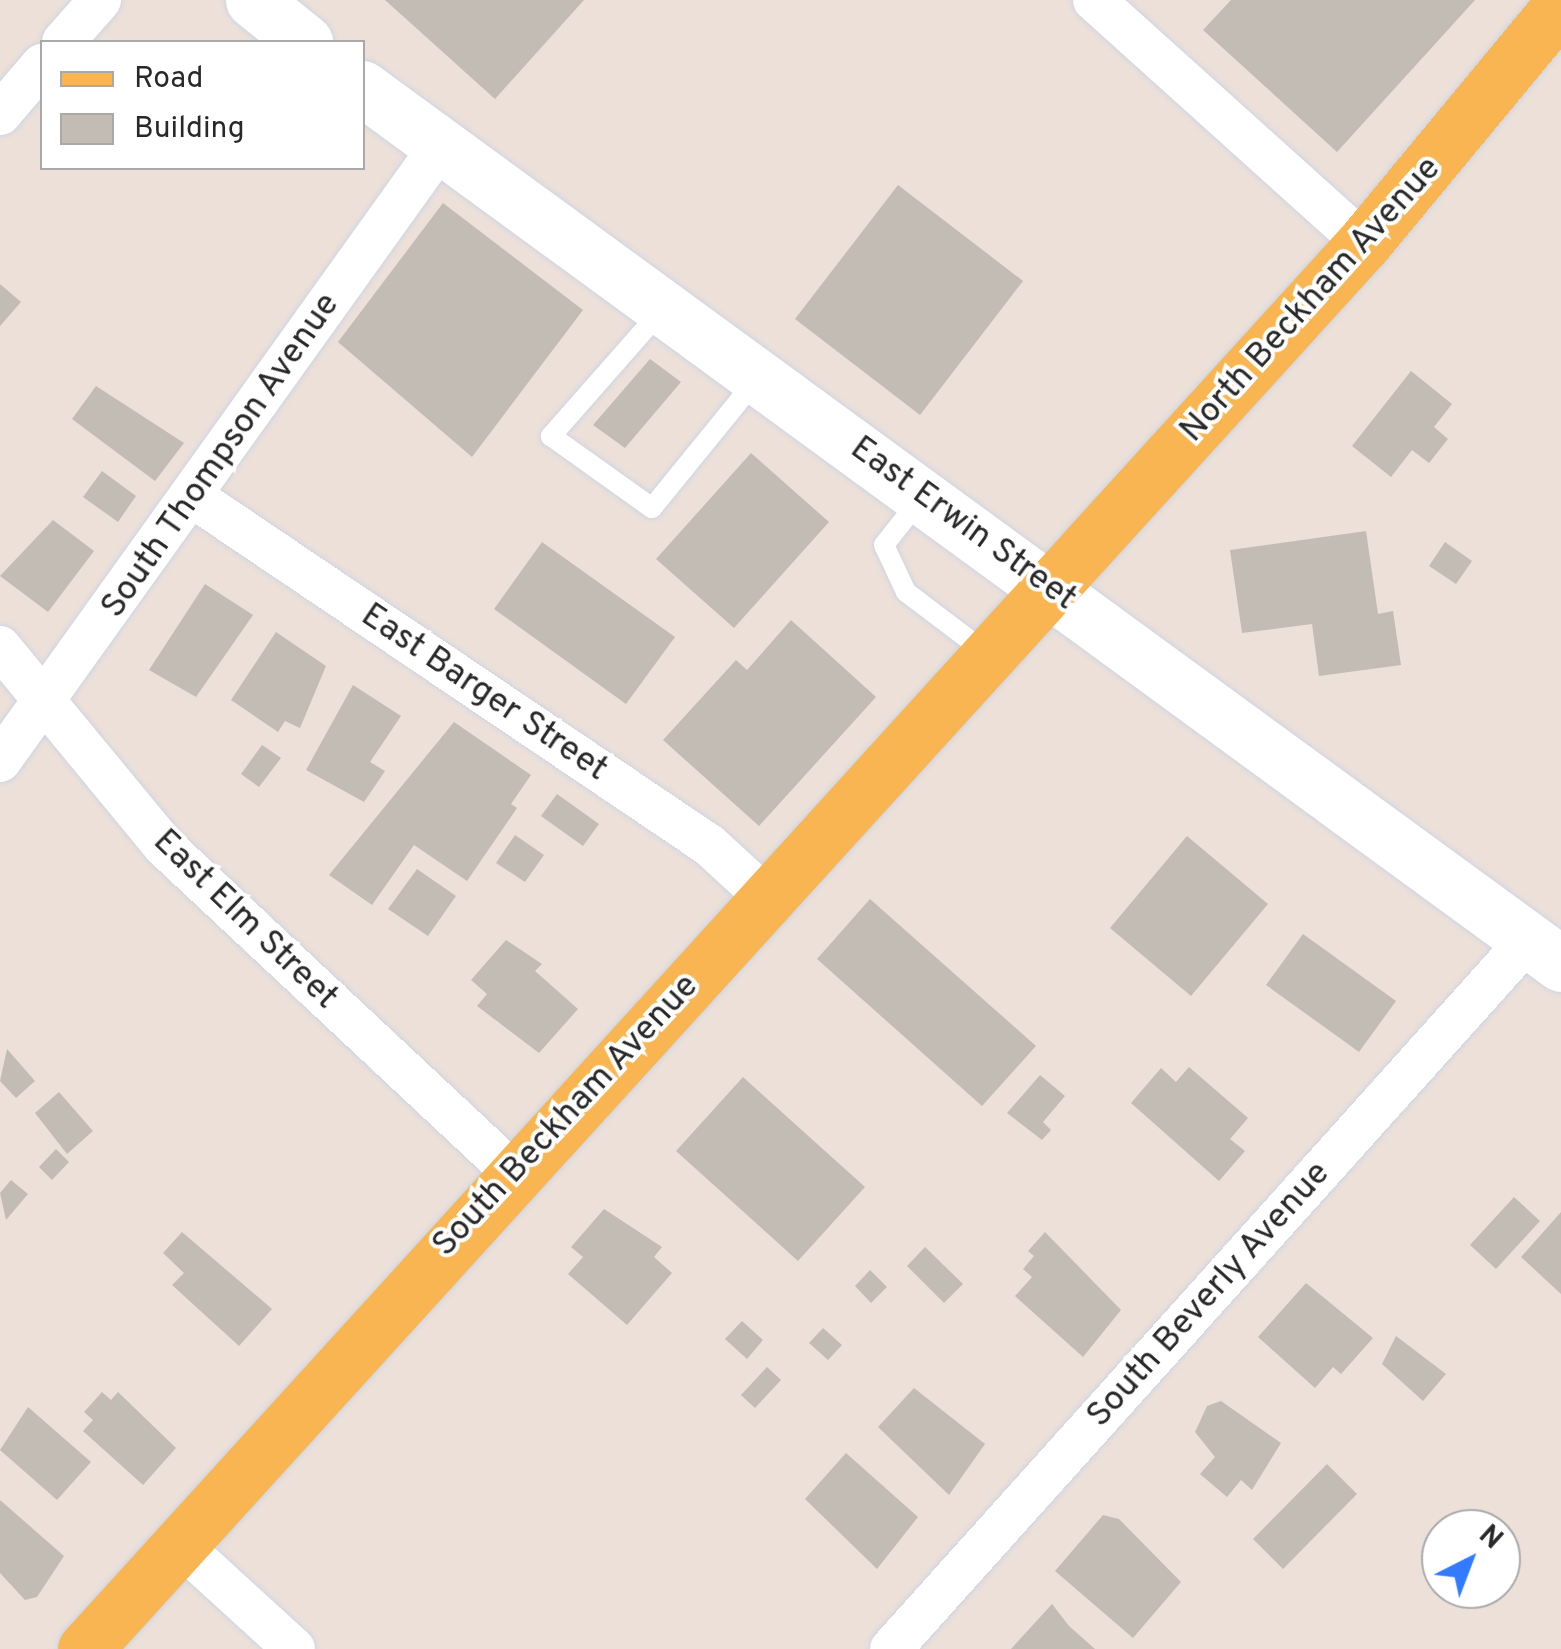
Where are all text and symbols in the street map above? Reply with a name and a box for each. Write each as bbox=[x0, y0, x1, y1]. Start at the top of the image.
legend bbox=[40, 40, 365, 170]
text: Road bbox=[134, 61, 203, 98]
text: Building bbox=[134, 111, 245, 148]
street label: North Beckham Avenue bbox=[1171, 148, 1451, 452]
street label: South Thompson Avenue bbox=[92, 284, 350, 628]
street label: East Erwin Street bbox=[842, 428, 1084, 620]
street label: East Barger Street bbox=[353, 595, 615, 791]
street label: East Elm Street bbox=[144, 821, 346, 1019]
street label: South Beckham Avenue bbox=[424, 965, 708, 1267]
street label: South Beverly Avenue bbox=[1078, 1153, 1340, 1437]
north arrow bbox=[1421, 1509, 1521, 1609]
text: N bbox=[1470, 1518, 1509, 1558]

